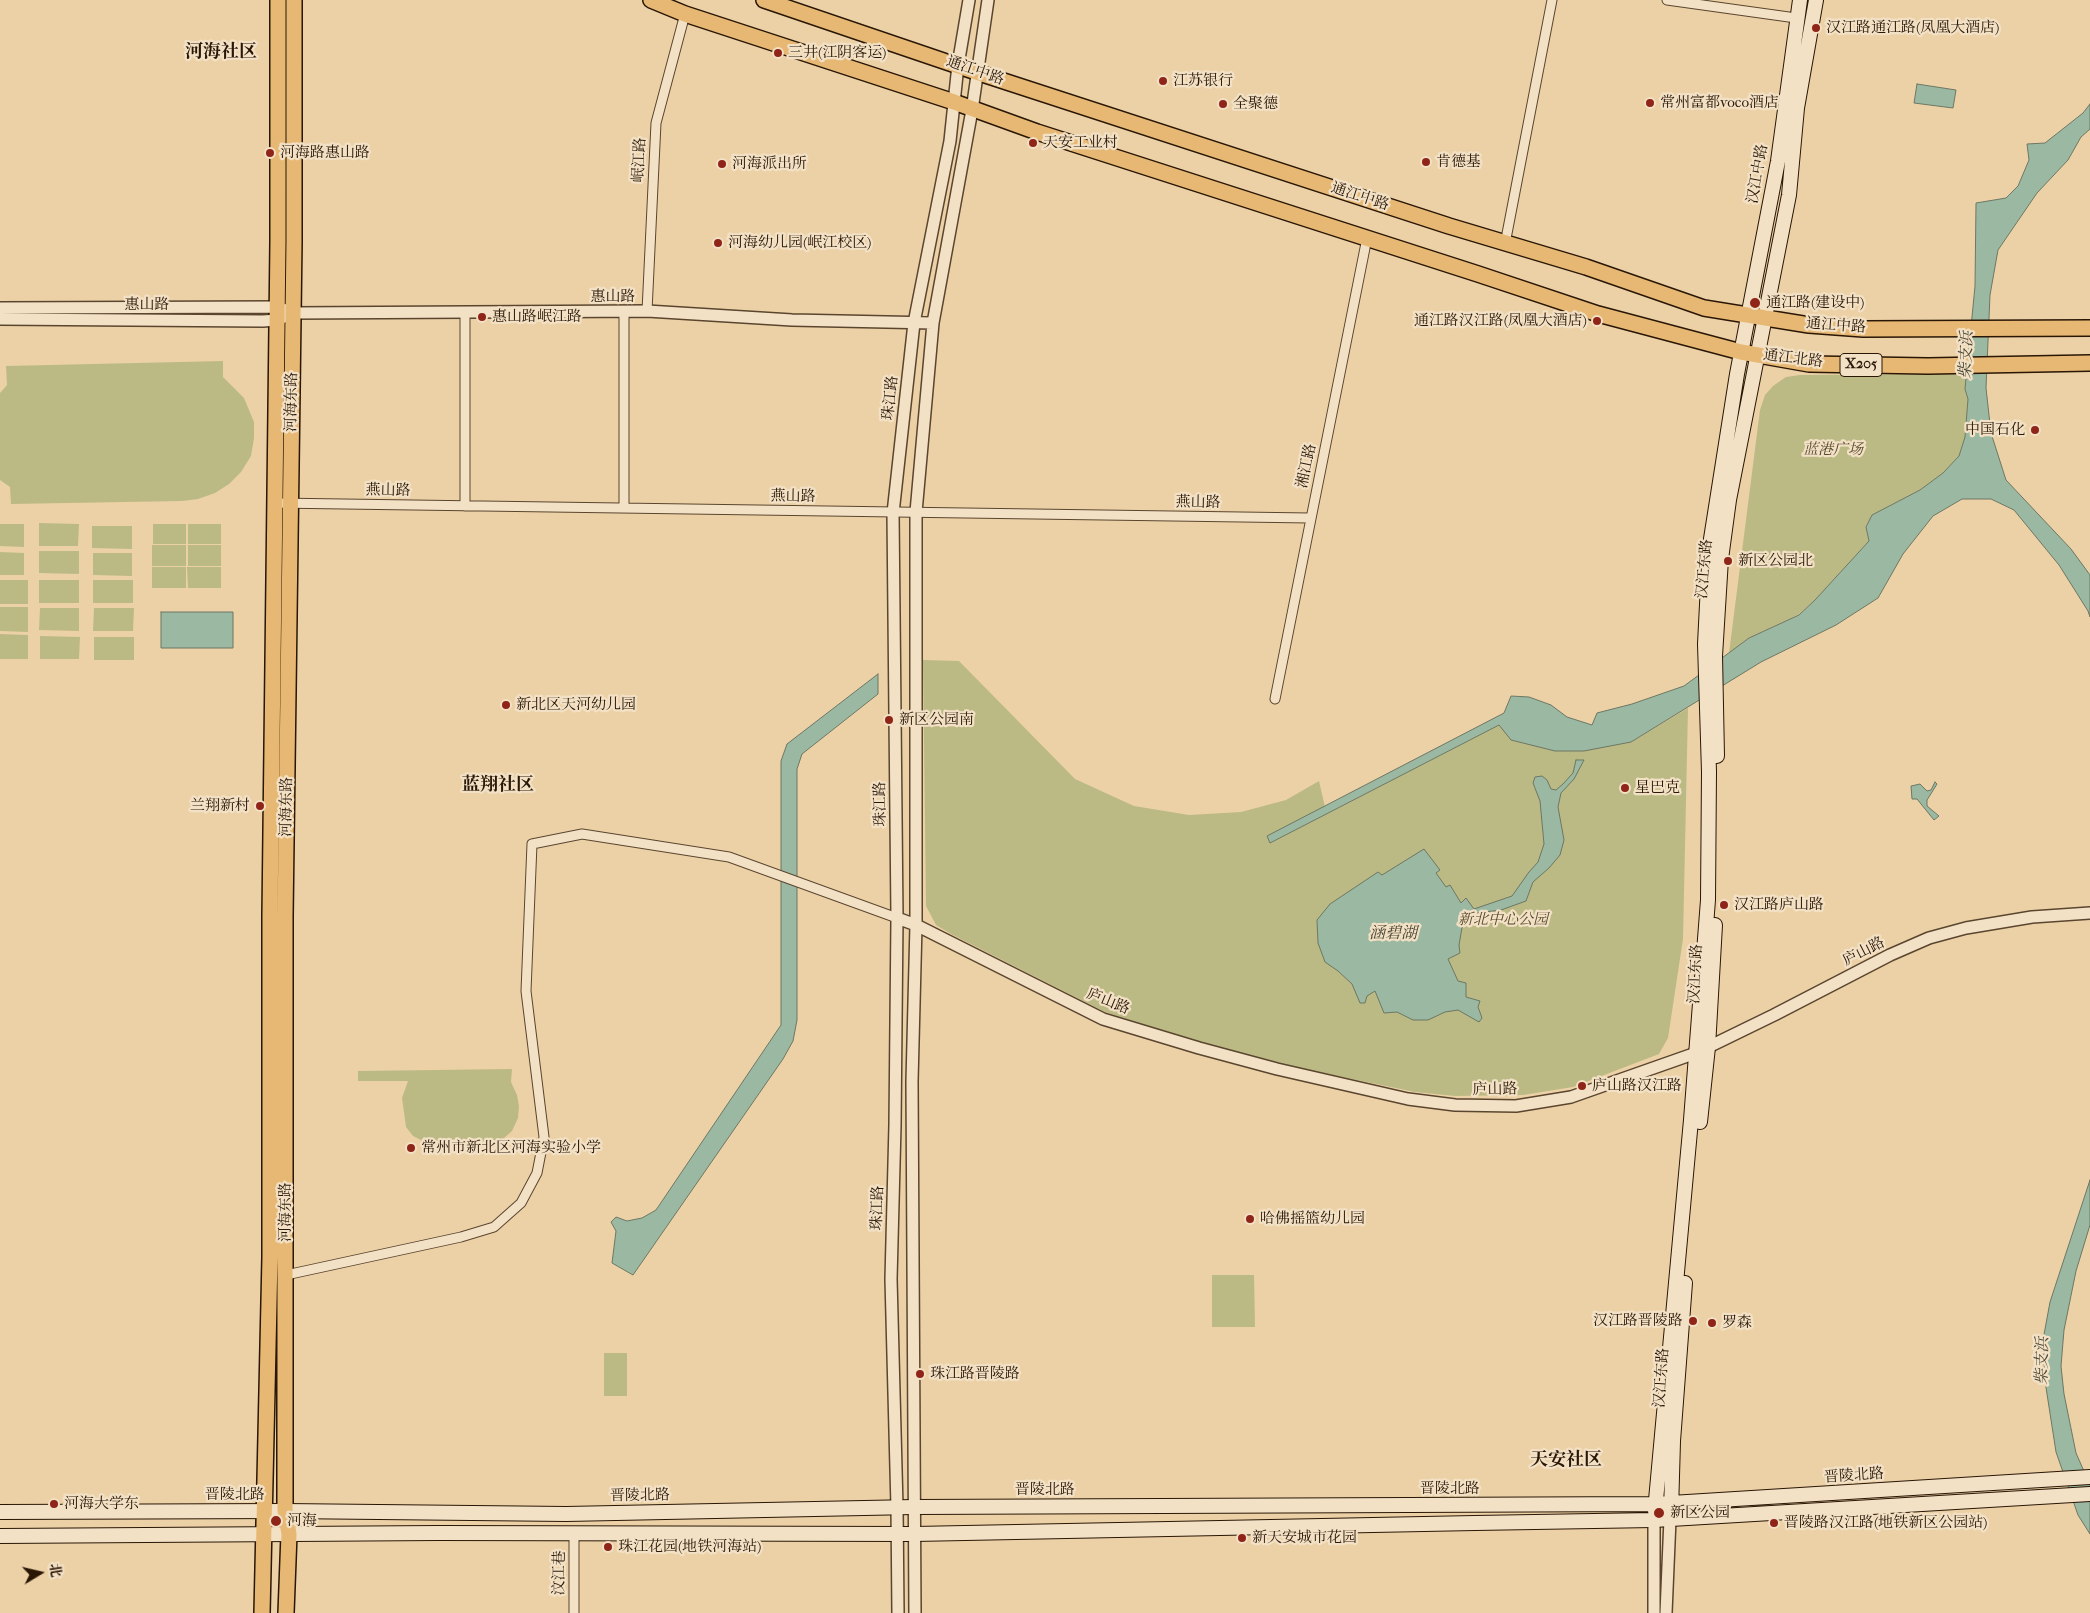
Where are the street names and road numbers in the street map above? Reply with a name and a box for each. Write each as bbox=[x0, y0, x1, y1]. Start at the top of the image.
street label: 通江中路 bbox=[944, 53, 1006, 89]
street label: 岷江路 bbox=[630, 137, 650, 183]
street label: 汉江中路 bbox=[1744, 143, 1772, 205]
street label: 通江中路 bbox=[1329, 179, 1391, 215]
street label: 惠山路 bbox=[591, 288, 635, 306]
street label: 惠山路 bbox=[125, 296, 169, 314]
street label: 通江中路 bbox=[1805, 315, 1867, 337]
street label: 通江北路 bbox=[1762, 346, 1824, 372]
road number: X205 bbox=[1840, 354, 1882, 376]
street label: 河海东路 bbox=[282, 372, 302, 432]
street label: 珠江路 bbox=[880, 375, 902, 421]
street label: 湘江路 bbox=[1294, 442, 1320, 490]
street label: 燕山路 bbox=[365, 482, 411, 500]
street label: 燕山路 bbox=[770, 488, 816, 506]
street label: 燕山路 bbox=[1175, 494, 1221, 512]
street label: 汉江东路 bbox=[1693, 538, 1717, 600]
street label: 河海东路 bbox=[277, 777, 297, 837]
street label: 珠江路 bbox=[872, 781, 890, 827]
street label: 庐山路 bbox=[1840, 934, 1888, 970]
street label: 汉江东路 bbox=[1685, 944, 1707, 1004]
street label: 庐山路 bbox=[1084, 985, 1132, 1019]
street label: 庐山路 bbox=[1472, 1081, 1518, 1099]
street label: 河海东路 bbox=[277, 1182, 295, 1242]
street label: 珠江路 bbox=[868, 1185, 888, 1231]
street label: 汉江东路 bbox=[1651, 1347, 1673, 1409]
street label: 晋陵北路 bbox=[1823, 1465, 1885, 1487]
street label: 晋陵北路 bbox=[1420, 1480, 1480, 1498]
street label: 晋陵北路 bbox=[1015, 1481, 1075, 1499]
street label: 晋陵北路 bbox=[205, 1486, 265, 1504]
street label: 晋陵北路 bbox=[610, 1486, 670, 1506]
street label: 汶江巷 bbox=[551, 1550, 569, 1596]

